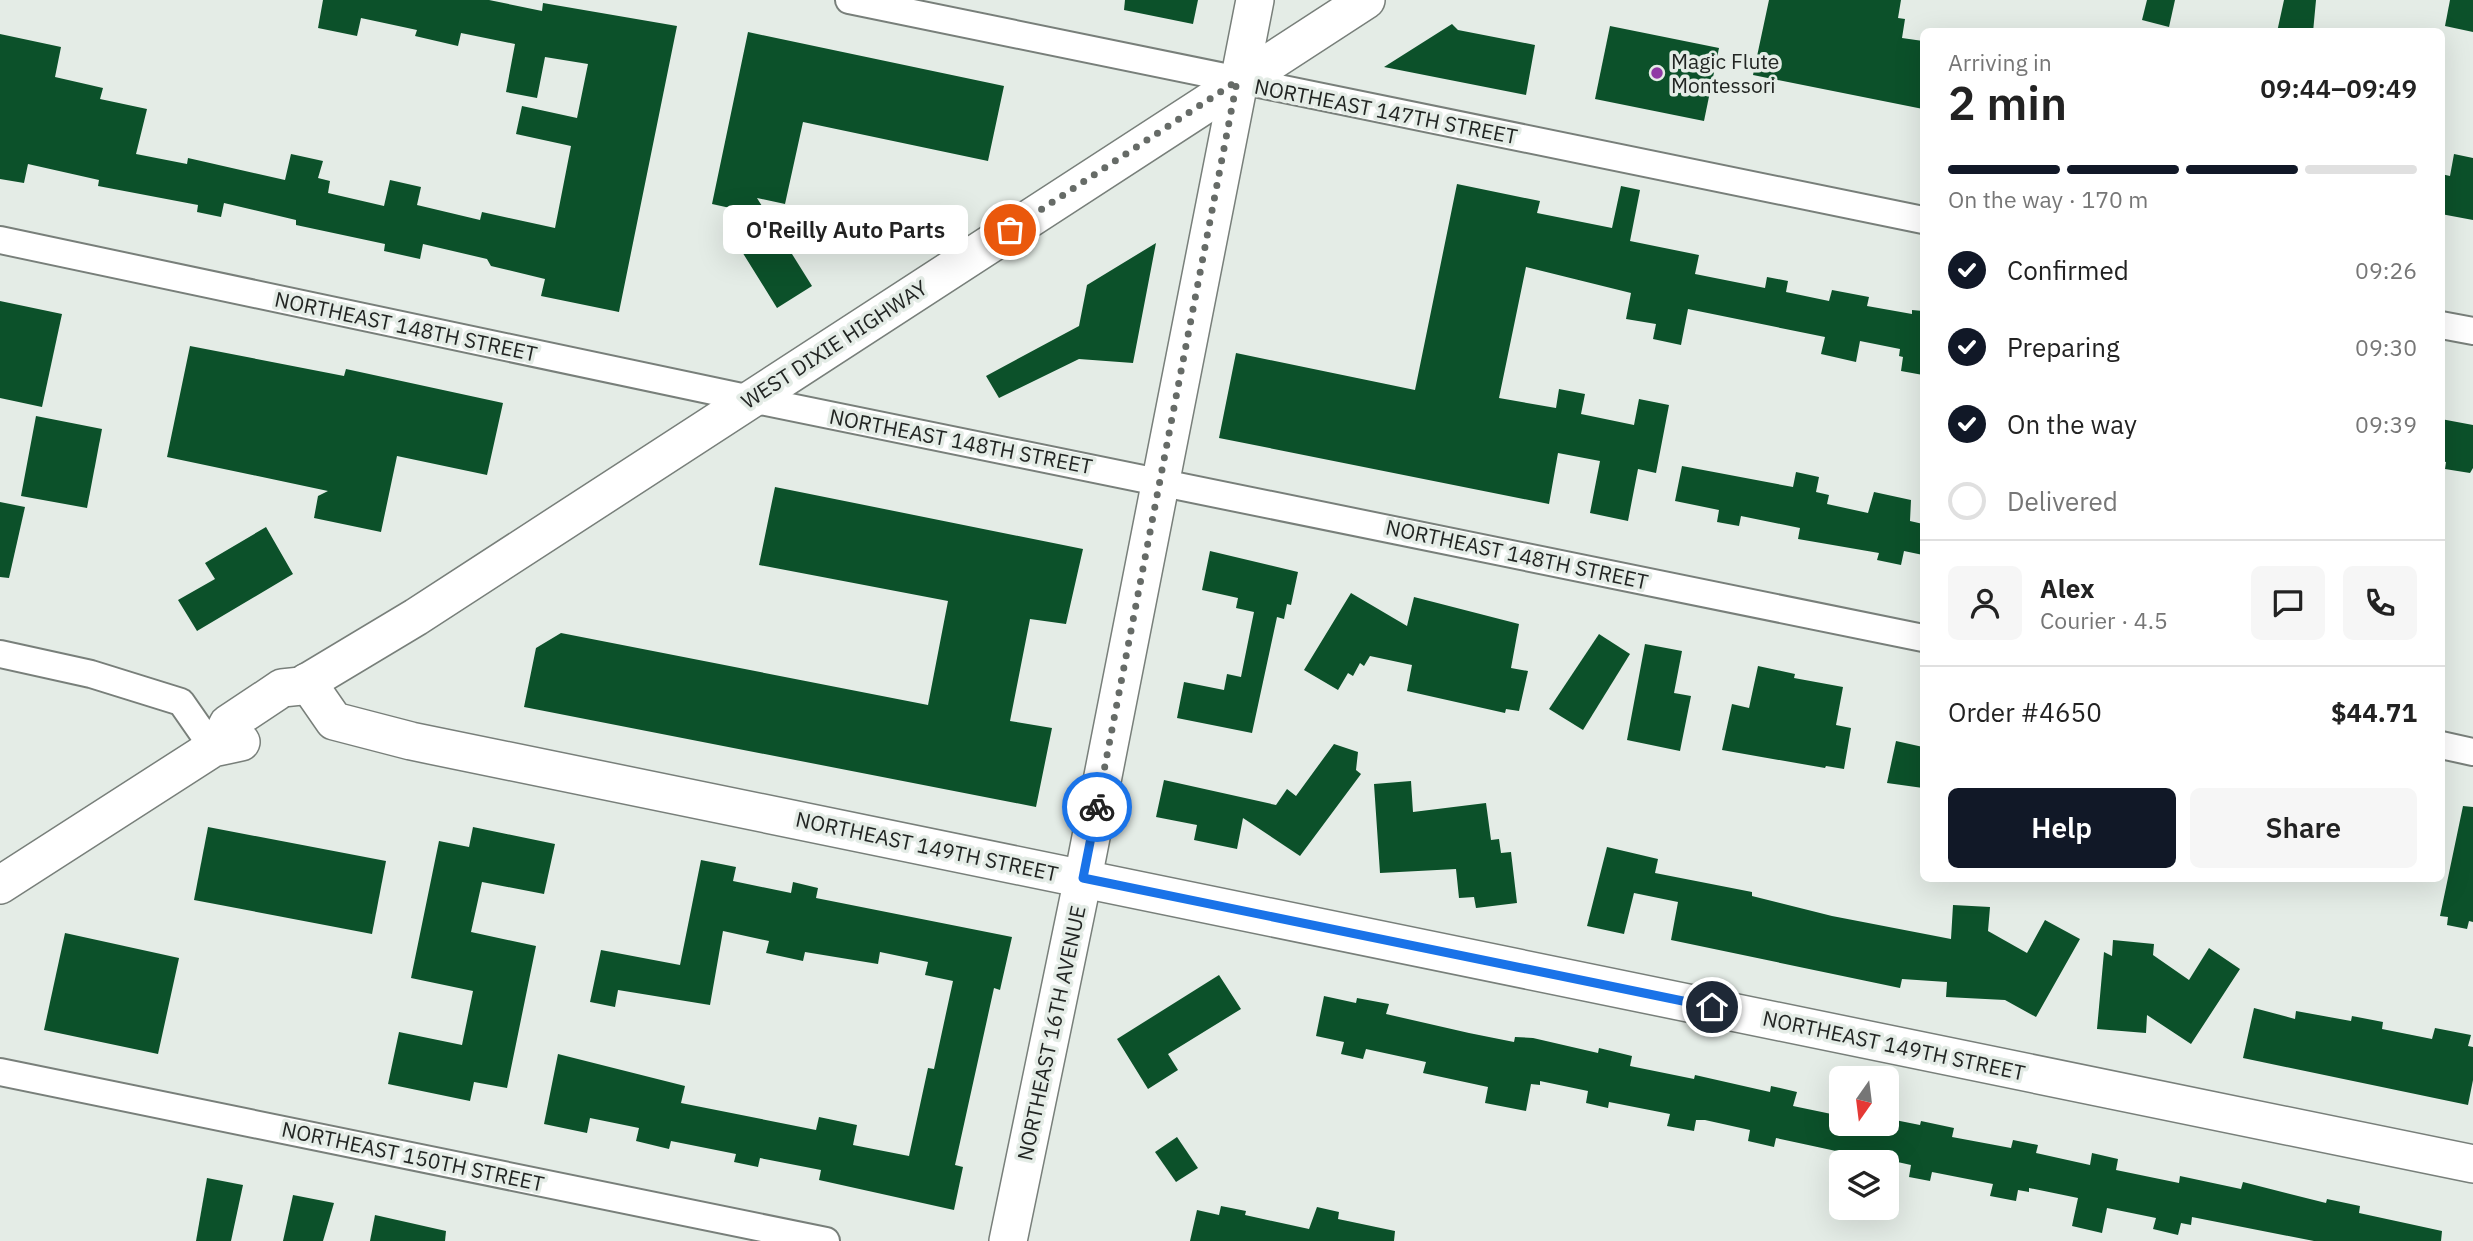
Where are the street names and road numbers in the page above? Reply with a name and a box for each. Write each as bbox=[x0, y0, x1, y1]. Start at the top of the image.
street label: NORTHEAST 147TH STREET bbox=[1252, 72, 1520, 150]
street label: WEST DIXIE HIGHWAY bbox=[735, 273, 933, 415]
street label: NORTHEAST 148TH STREET bbox=[272, 284, 540, 368]
street label: NORTHEAST 148TH STREET bbox=[827, 402, 1095, 480]
street label: NORTHEAST 148TH STREET bbox=[1383, 512, 1651, 596]
street label: NORTHEAST 149TH STREET bbox=[793, 804, 1061, 888]
street label: NORTHEAST 16TH AVENUE bbox=[1010, 903, 1092, 1163]
street label: NORTHEAST 149TH STREET bbox=[1760, 1003, 2028, 1087]
street label: NORTHEAST 150TH STREET bbox=[279, 1114, 547, 1198]

